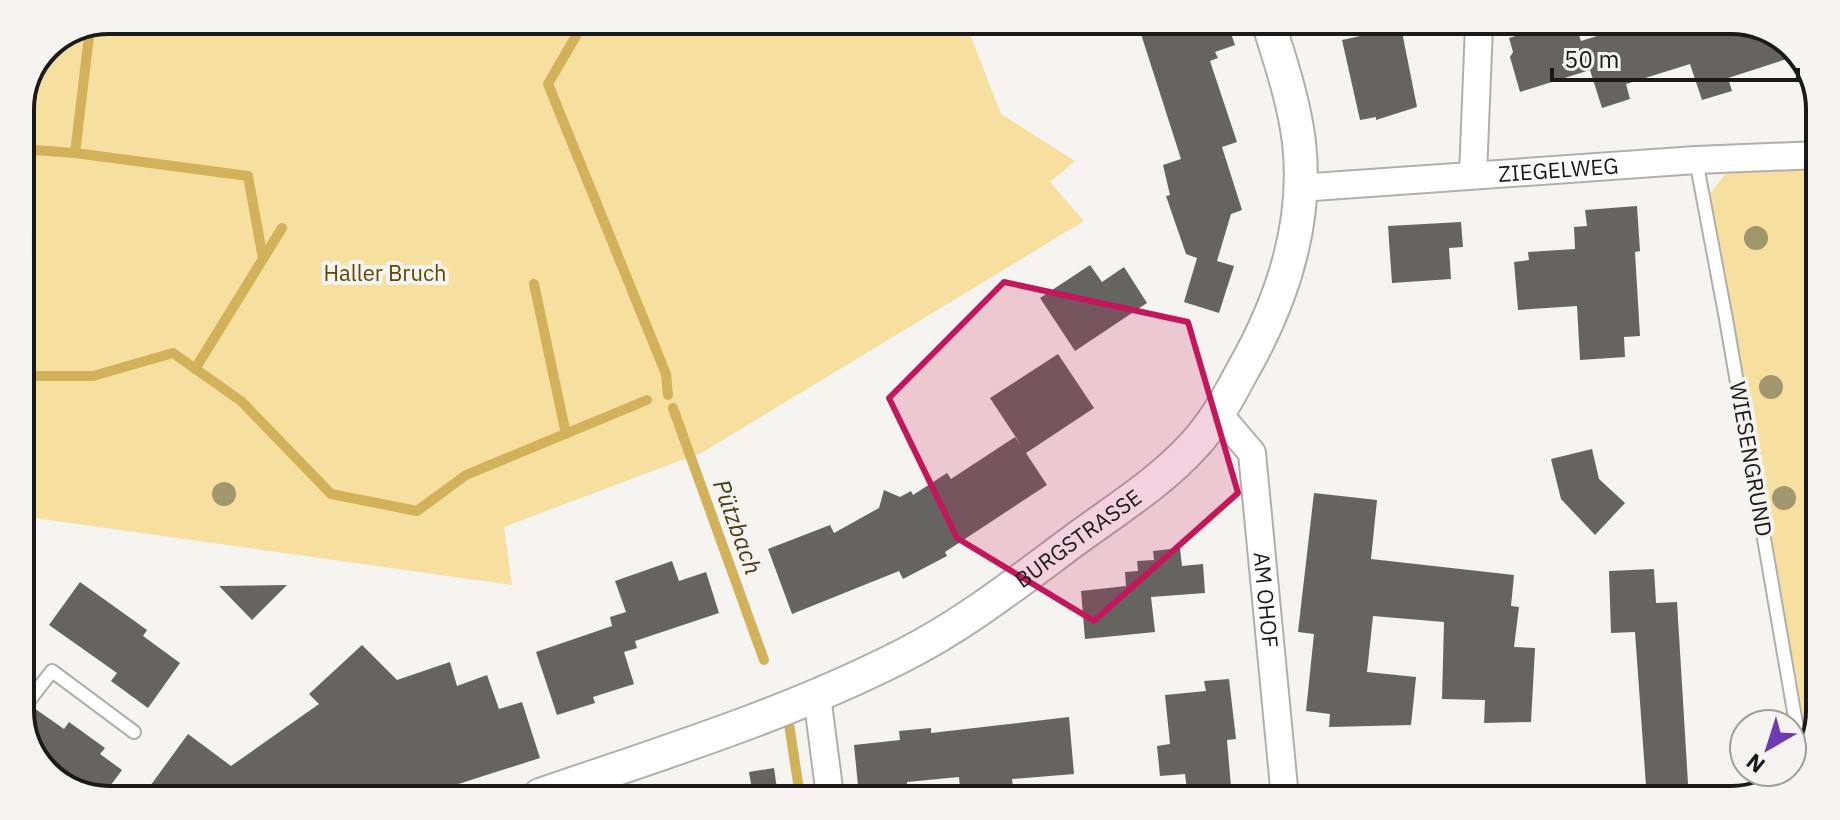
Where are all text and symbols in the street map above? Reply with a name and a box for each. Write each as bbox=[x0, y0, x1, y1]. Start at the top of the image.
scale bar bbox=[1552, 32, 1798, 82]
text: 50 m bbox=[1564, 43, 1619, 75]
street label: ZIEGELWEG bbox=[1497, 150, 1620, 188]
park label: Haller Bruch bbox=[323, 258, 447, 287]
street label: WIESENGRUND bbox=[1724, 379, 1779, 539]
water label: Pützbach bbox=[706, 475, 770, 579]
street label: BURGSTRASSE bbox=[1009, 482, 1147, 594]
street label: AM OHOF bbox=[1248, 551, 1286, 649]
north arrow bbox=[1728, 708, 1808, 788]
text: N bbox=[1740, 748, 1770, 780]

